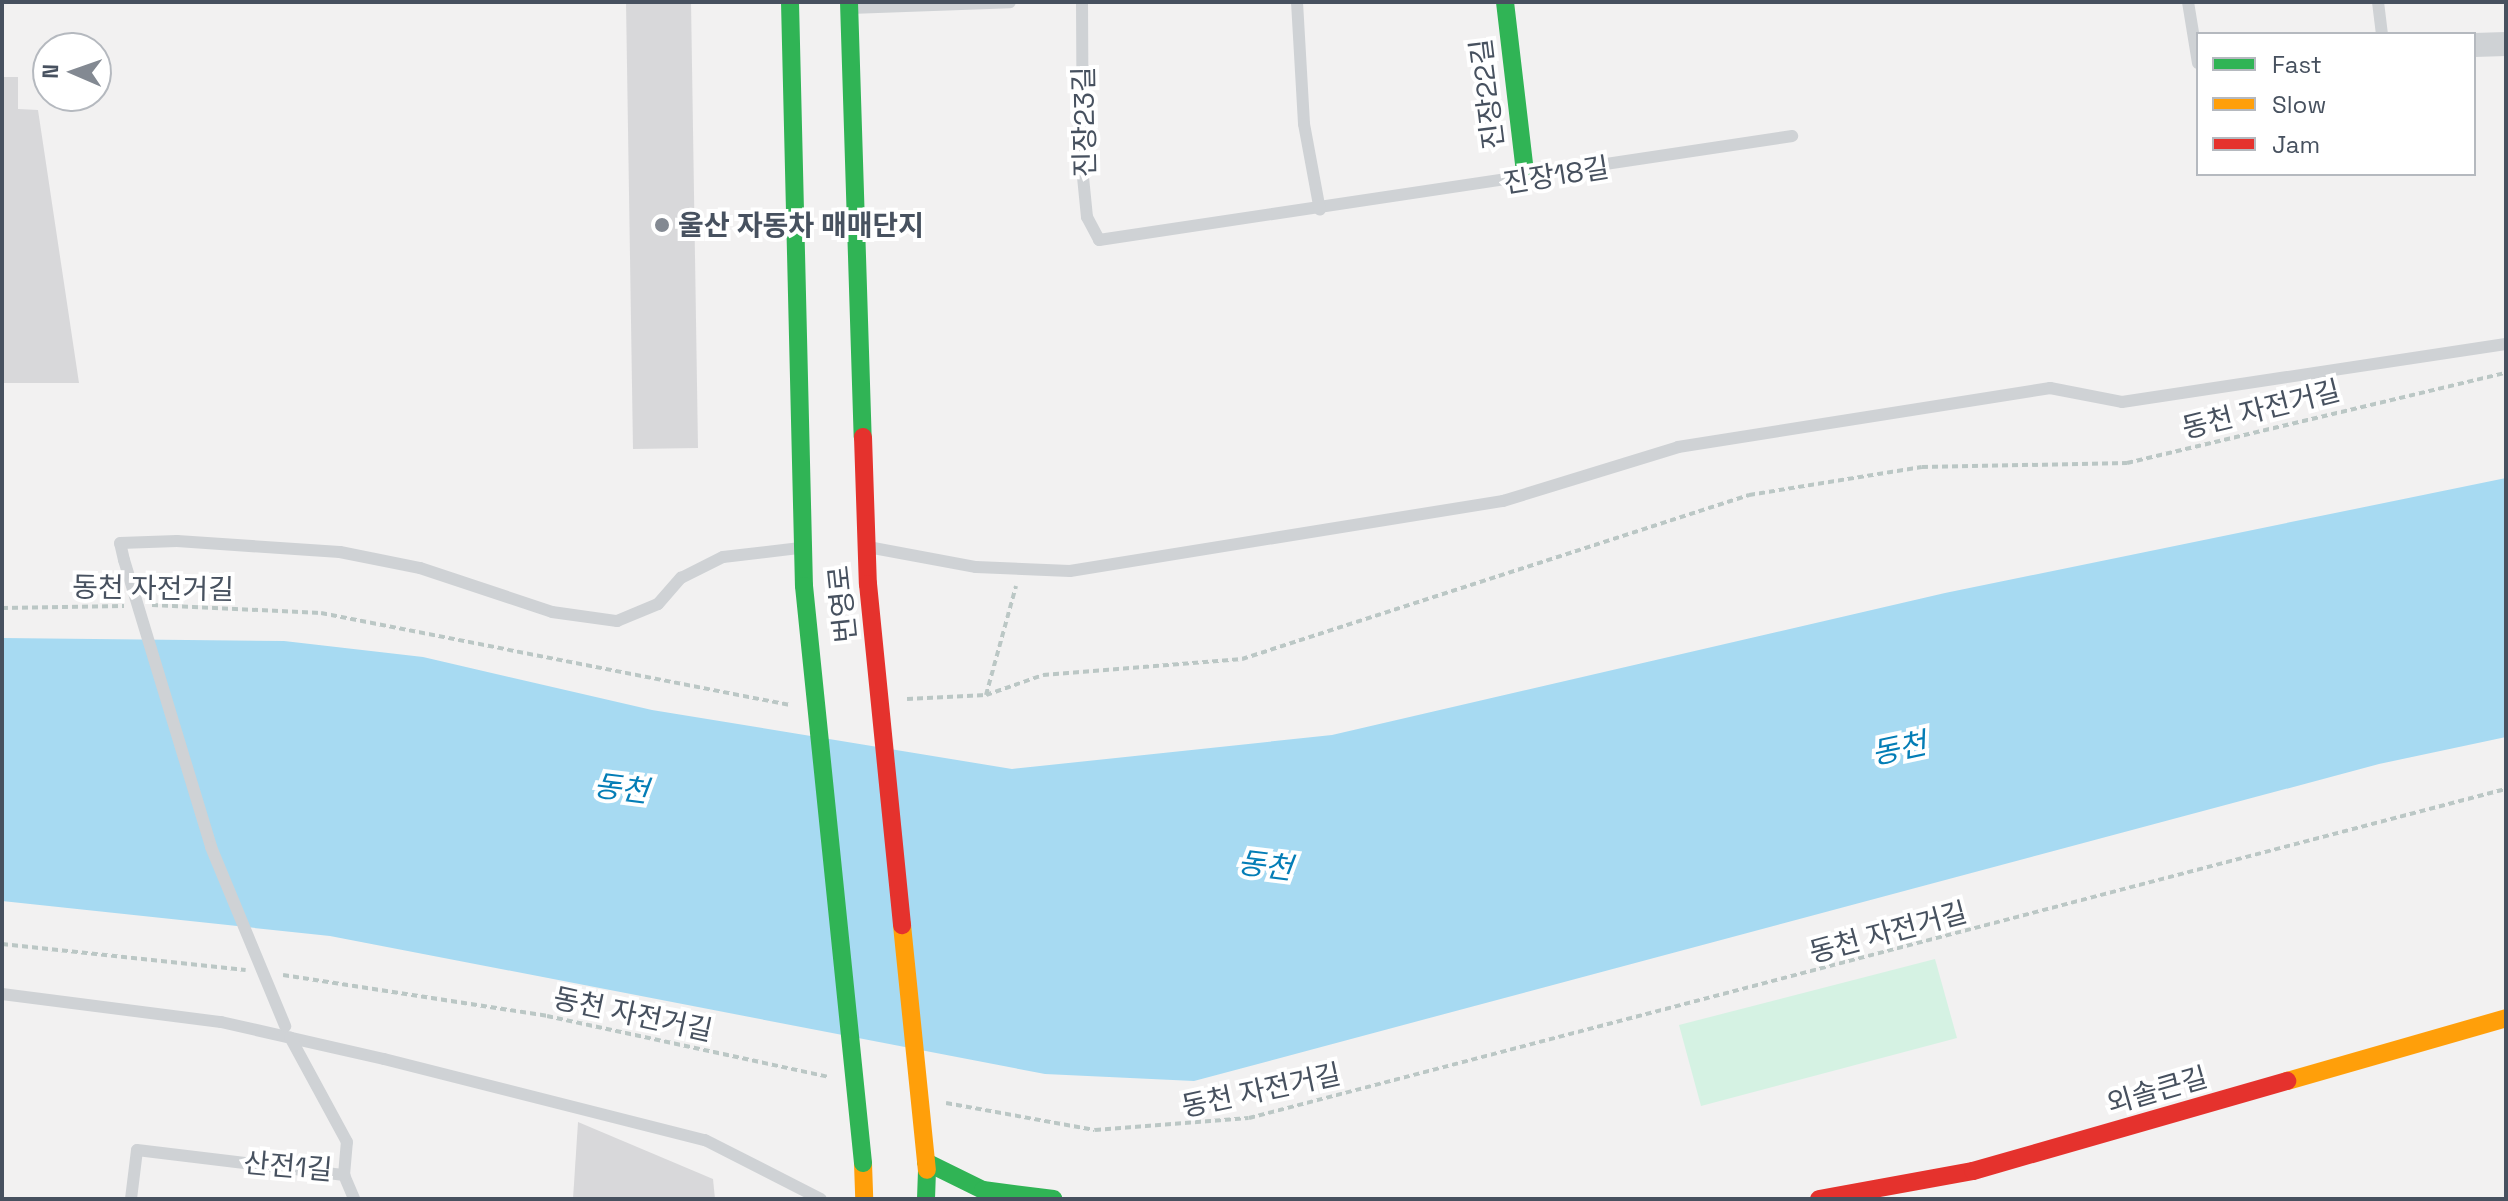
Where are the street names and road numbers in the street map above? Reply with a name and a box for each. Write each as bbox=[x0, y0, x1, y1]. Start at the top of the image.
street label: 진장22길 bbox=[1464, 37, 1510, 151]
street label: 진장23길 bbox=[1066, 66, 1102, 178]
street label: 진장18길 bbox=[1501, 150, 1611, 200]
street label: 동천 자전거길 bbox=[2178, 373, 2344, 445]
street label: 번영로 bbox=[821, 564, 863, 644]
street label: 동천 자전거길 bbox=[72, 570, 234, 606]
street label: 동천 자전거길 bbox=[1806, 895, 1970, 969]
street label: 동천 자전거길 bbox=[550, 981, 716, 1047]
street label: 동천 자전거길 bbox=[1178, 1057, 1344, 1123]
street label: 외솔큰길 bbox=[2103, 1060, 2211, 1120]
street label: 산전1길 bbox=[242, 1145, 334, 1187]

